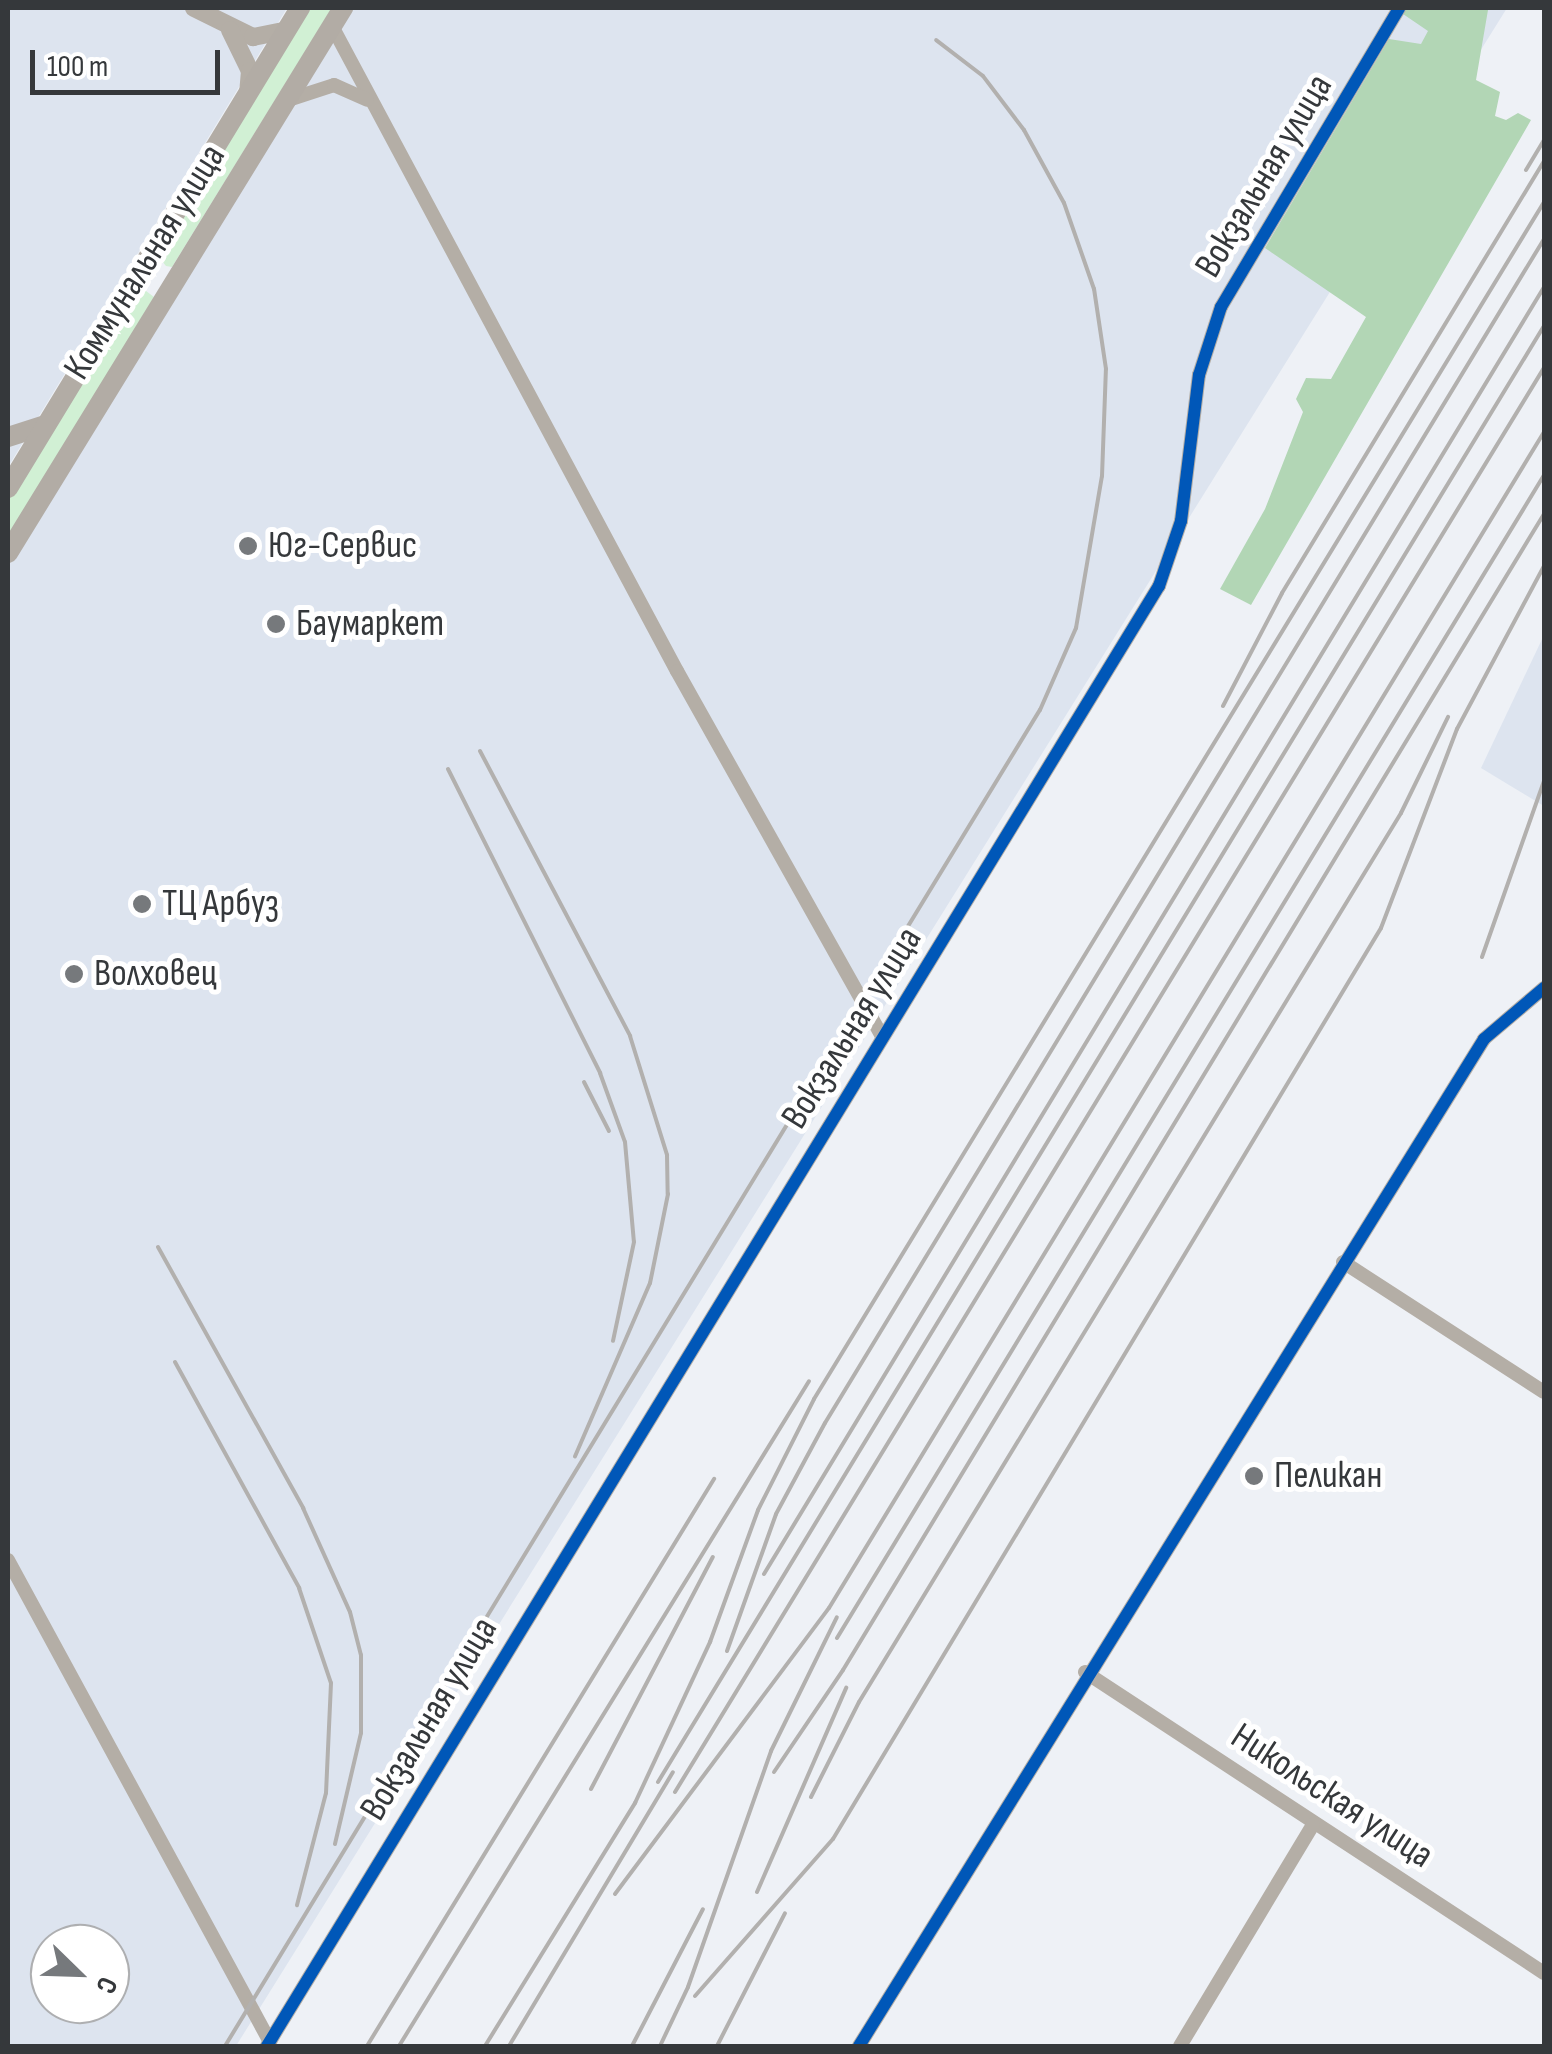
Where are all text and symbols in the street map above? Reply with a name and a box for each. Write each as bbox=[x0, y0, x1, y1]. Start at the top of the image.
scale bar bbox=[35, 30, 225, 92]
text: 100 m bbox=[47, 49, 108, 85]
street label: Вокзальная улица bbox=[1186, 66, 1342, 286]
street label: Коммунальная улица bbox=[55, 136, 235, 388]
place label: Юг-Сервис bbox=[268, 523, 417, 569]
marker: Юг-Сервис bbox=[237, 535, 259, 557]
place label: Баумаркет bbox=[296, 601, 444, 647]
marker: Баумаркет bbox=[265, 613, 287, 635]
place label: ТЦ Арбуз bbox=[162, 881, 279, 927]
marker: ТЦ Арбуз bbox=[131, 893, 153, 915]
street label: Вокзальная улица bbox=[772, 919, 932, 1137]
place label: Волховец bbox=[94, 951, 217, 997]
marker: Волховец bbox=[63, 963, 85, 985]
place label: Пеликан bbox=[1274, 1453, 1382, 1499]
marker: Пеликан bbox=[1243, 1465, 1265, 1487]
street label: Вокзальная улица bbox=[351, 1609, 507, 1829]
street label: Никольская улица bbox=[1222, 1714, 1442, 1878]
north arrow bbox=[30, 1924, 130, 2024]
text: С bbox=[88, 1972, 124, 1998]

